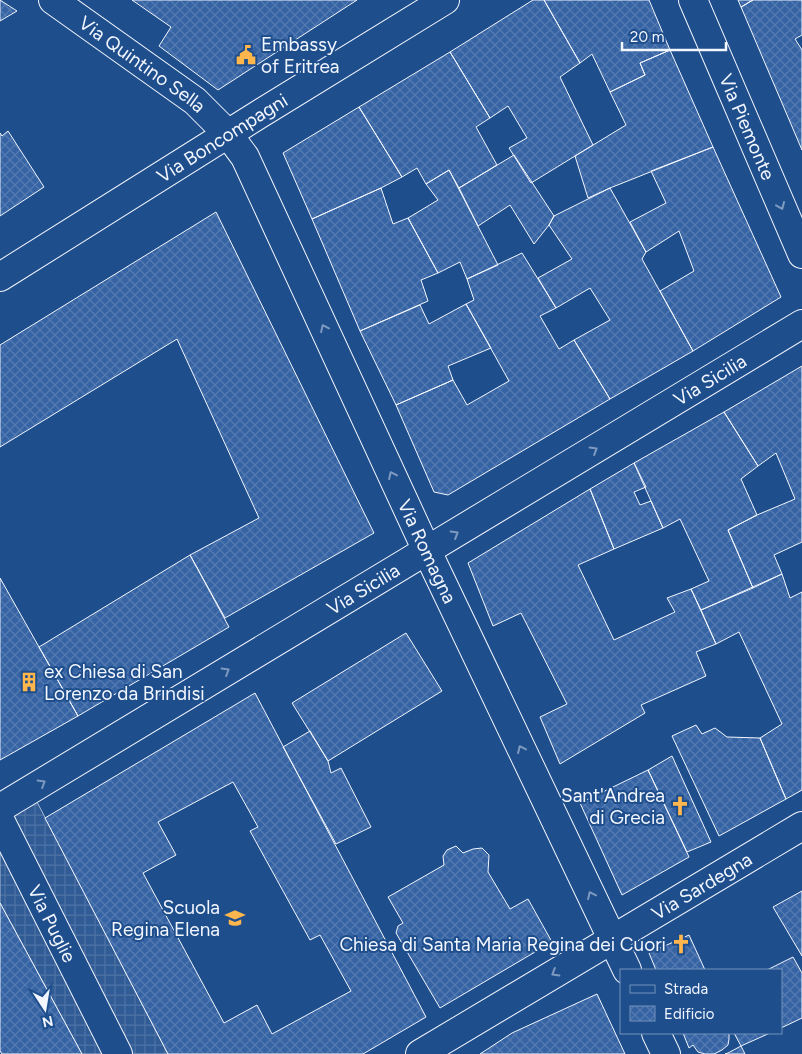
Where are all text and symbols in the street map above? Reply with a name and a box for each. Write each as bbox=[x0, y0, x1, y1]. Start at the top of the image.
street label: Via Quintino Sella bbox=[75, 11, 211, 117]
scale bar bbox=[622, 20, 726, 52]
text: 20 m bbox=[630, 28, 664, 46]
place label: Embassy of Eritrea bbox=[261, 33, 339, 78]
public building icon: Embassy of Eritrea bbox=[235, 44, 257, 66]
street label: Via Piemonte bbox=[715, 70, 780, 183]
street label: Via Boncompagni bbox=[152, 88, 292, 187]
one-way arrow bbox=[775, 201, 786, 210]
one-way arrow bbox=[319, 324, 330, 333]
street label: Via Sicilia bbox=[669, 349, 750, 410]
one-way arrow bbox=[589, 446, 598, 456]
one-way arrow bbox=[387, 471, 398, 480]
street label: Via Romagna bbox=[393, 496, 462, 607]
one-way arrow bbox=[449, 530, 458, 540]
street label: Via Sicilia bbox=[322, 558, 404, 620]
place label: ex Chiesa di San Lorenzo da Brindisi bbox=[44, 660, 205, 705]
one-way arrow bbox=[220, 668, 229, 678]
building icon: ex Chiesa di San Lorenzo da Brindisi bbox=[18, 671, 40, 693]
one-way arrow bbox=[517, 745, 527, 754]
one-way arrow bbox=[36, 779, 45, 789]
place label: Sant'Andrea di Grecia bbox=[561, 784, 665, 829]
church icon: Sant'Andrea di Grecia bbox=[669, 795, 691, 817]
street label: Via Sardegna bbox=[647, 847, 756, 925]
street label: Via Puglie bbox=[23, 881, 81, 966]
one-way arrow bbox=[587, 891, 597, 900]
place label: Scuola Regina Elena bbox=[111, 896, 220, 941]
school or university icon: Scuola Regina Elena bbox=[224, 907, 246, 929]
place label: Chiesa di Santa Maria Regina dei Cuori bbox=[339, 933, 666, 956]
church icon: Chiesa di Santa Maria Regina dei Cuori bbox=[670, 933, 692, 955]
one-way arrow bbox=[551, 967, 560, 977]
legend bbox=[620, 969, 782, 1034]
text: Strada bbox=[664, 980, 708, 998]
north arrow bbox=[20, 984, 70, 1034]
text: Edificio bbox=[664, 1005, 715, 1023]
text: N bbox=[41, 1012, 55, 1031]

